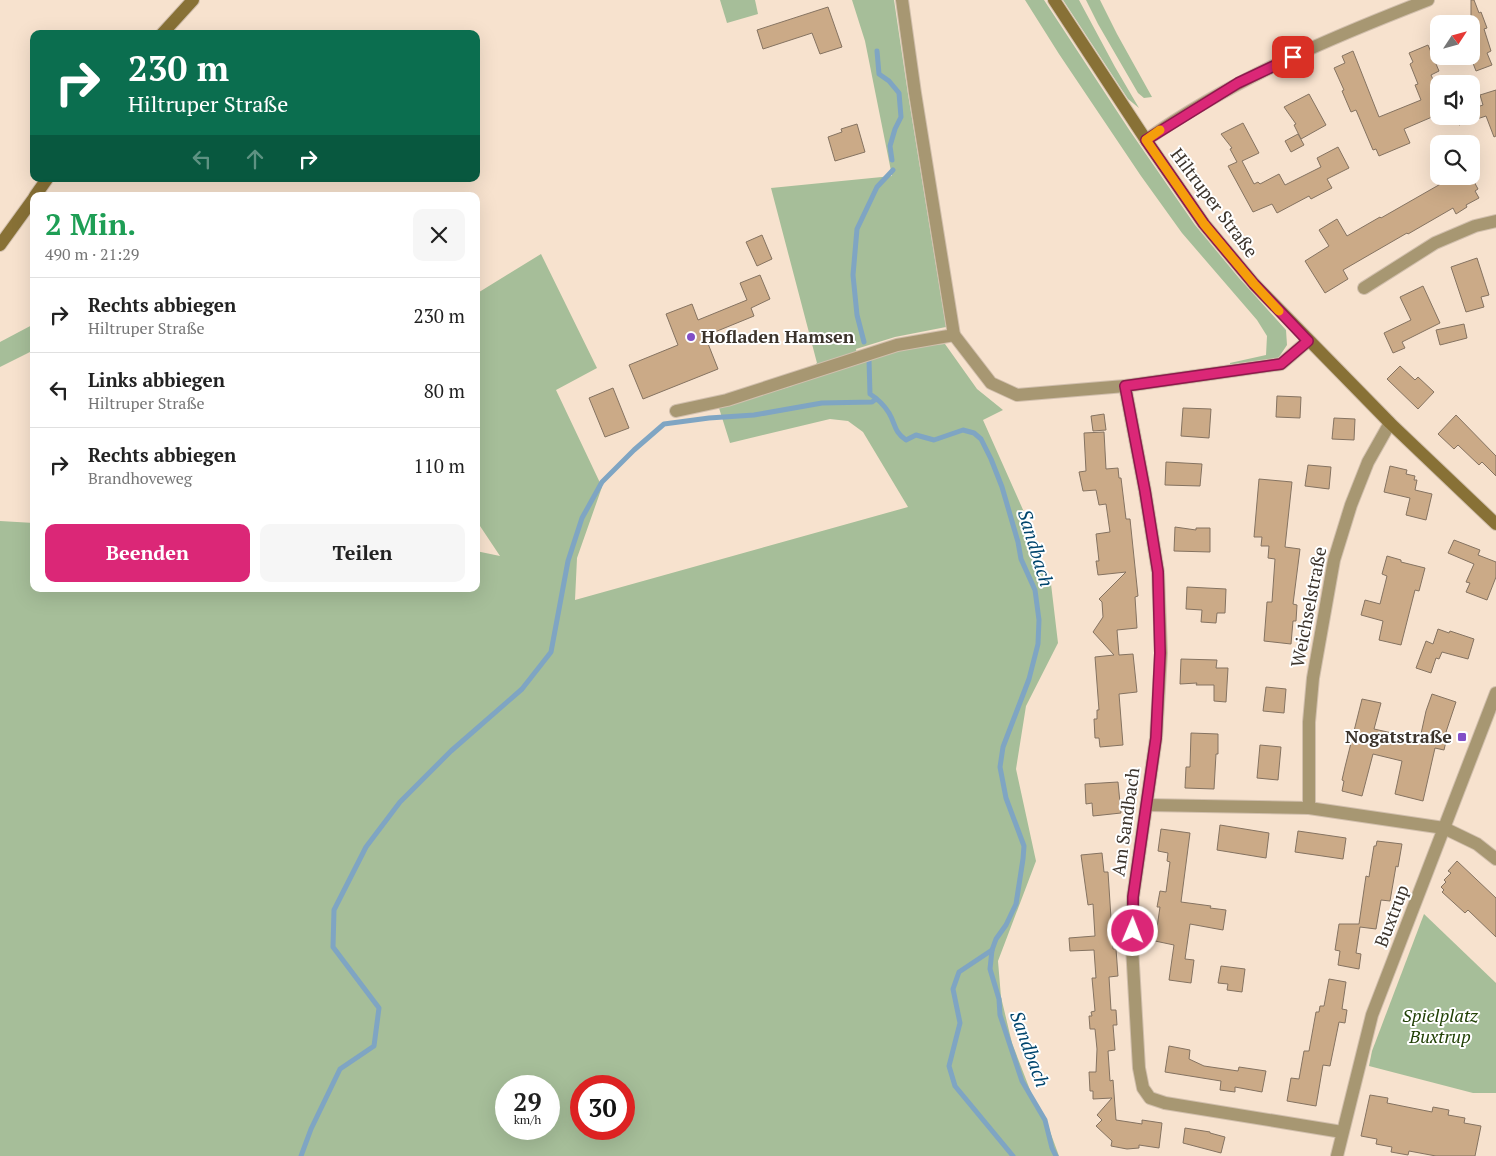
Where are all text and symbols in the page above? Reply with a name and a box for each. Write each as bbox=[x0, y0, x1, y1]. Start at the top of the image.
north arrow bbox=[1430, 15, 1480, 65]
map controls bbox=[1430, 15, 1480, 185]
pin bbox=[1272, 36, 1314, 78]
icon: arrive bbox=[1279, 43, 1307, 71]
text: 230 m bbox=[128, 45, 229, 91]
icon: right bbox=[45, 50, 110, 115]
button: sound bbox=[1430, 75, 1480, 125]
text: Hiltruper Straße bbox=[128, 89, 288, 118]
button: search bbox=[1430, 135, 1480, 185]
street label: Hiltruper Straße bbox=[1166, 143, 1264, 262]
icon: left bbox=[188, 145, 216, 173]
icon: ahead bbox=[241, 145, 269, 173]
icon: right bbox=[294, 145, 322, 173]
text: 2 Min. bbox=[45, 204, 136, 244]
button: close bbox=[413, 209, 465, 261]
text: 490 m · 21:29 bbox=[45, 243, 139, 265]
text: Rechts abbiegen bbox=[88, 292, 236, 317]
icon: right bbox=[45, 301, 73, 329]
text: 230 m bbox=[414, 303, 465, 328]
text: Hiltruper Straße bbox=[88, 317, 205, 339]
place label: Hofladen Hamsen bbox=[701, 324, 855, 348]
marker: Hofladen Hamsen bbox=[685, 331, 697, 343]
text: Links abbiegen bbox=[88, 367, 225, 392]
icon: left bbox=[45, 376, 73, 404]
text: 80 m bbox=[424, 378, 465, 403]
text: Hiltruper Straße bbox=[88, 392, 205, 414]
text: Rechts abbiegen bbox=[88, 442, 236, 467]
icon: right bbox=[45, 451, 73, 479]
text: 110 m bbox=[414, 453, 465, 478]
text: Brandhoveweg bbox=[88, 467, 192, 489]
water label: Sandbach bbox=[1013, 506, 1060, 589]
button: Beenden bbox=[45, 524, 250, 582]
button: Teilen bbox=[260, 524, 465, 582]
street label: Weichselstraße bbox=[1285, 544, 1331, 669]
place label: Nogatstraße bbox=[1345, 724, 1452, 748]
marker: Nogatstraße bbox=[1456, 731, 1468, 743]
street label: Am Sandbach bbox=[1106, 766, 1145, 878]
street label: Buxtrup bbox=[1368, 881, 1414, 950]
position arrow bbox=[1106, 904, 1158, 956]
park label: Spielplatz Buxtrup bbox=[1402, 1003, 1479, 1048]
water label: Sandbach bbox=[1005, 1007, 1056, 1090]
speed limit sign: 30 bbox=[570, 1075, 635, 1140]
text: 29 bbox=[513, 1085, 542, 1118]
text: km/h bbox=[514, 1112, 541, 1127]

